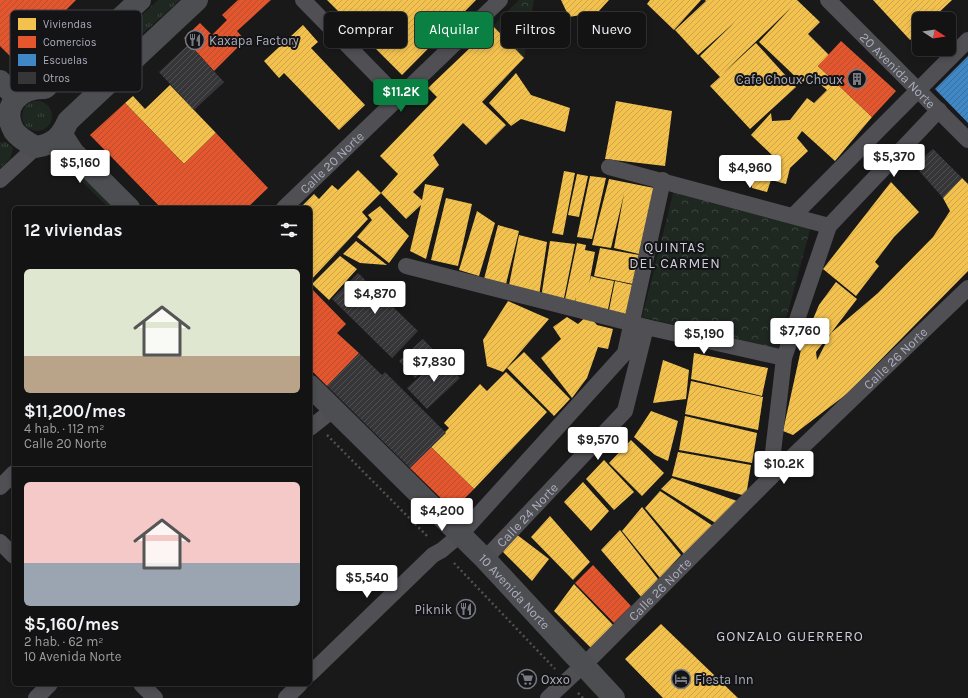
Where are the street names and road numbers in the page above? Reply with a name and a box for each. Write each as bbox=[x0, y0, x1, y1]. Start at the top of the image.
street label: 20 Avenida Norte bbox=[857, 29, 939, 112]
street label: Calle 20 Norte bbox=[297, 128, 367, 197]
street label: Calle 26 Norte bbox=[860, 324, 931, 392]
street label: Calle 24 Norte bbox=[494, 480, 561, 550]
street label: 10 Avenida Norte bbox=[476, 551, 553, 633]
street label: Calle 26 Norte bbox=[626, 555, 695, 624]

